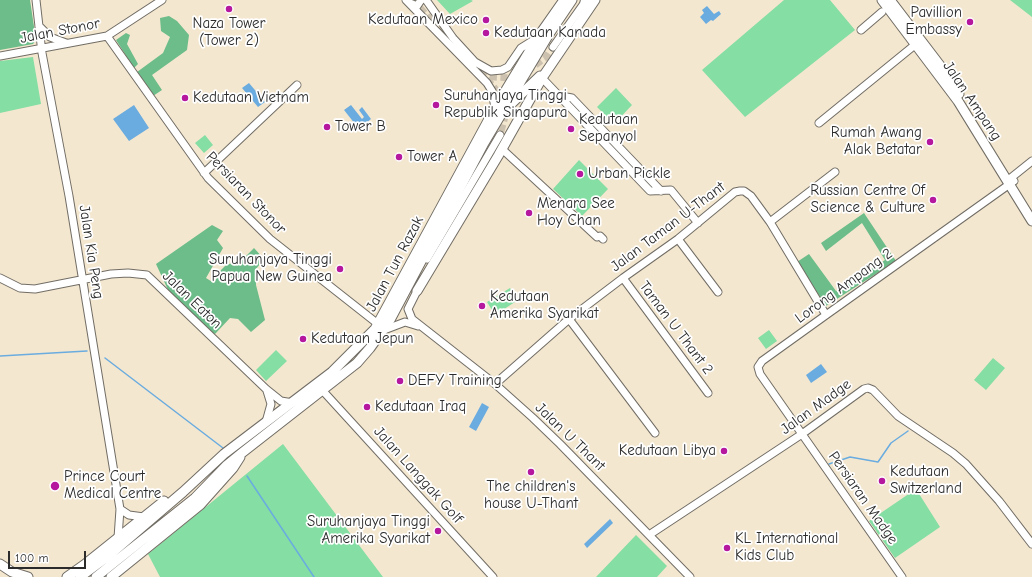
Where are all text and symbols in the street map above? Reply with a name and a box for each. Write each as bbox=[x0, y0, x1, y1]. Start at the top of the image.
marker: Naza Tower (Tower 2) bbox=[224, 4, 234, 14]
place label: Pavillion Embassy bbox=[906, 4, 962, 39]
place label: Kedutaan Mexico bbox=[368, 11, 478, 29]
street label: Jalan Stonor bbox=[18, 14, 102, 48]
place label: Naza Tower (Tower 2) bbox=[193, 15, 265, 50]
marker: Kedutaan Mexico bbox=[481, 15, 491, 25]
marker: Pavillion Embassy bbox=[965, 17, 975, 27]
place label: Kedutaan Kanada bbox=[494, 24, 606, 42]
marker: Kedutaan Kanada bbox=[481, 28, 491, 38]
street label: Jalan Ampang bbox=[939, 58, 1005, 144]
place label: Suruhanjaya Tinggi Republik Singapura bbox=[444, 87, 568, 122]
place label: Kedutaan Vietnam bbox=[193, 89, 309, 107]
marker: Kedutaan Vietnam bbox=[180, 93, 190, 103]
marker: Suruhanjaya Tinggi Republik Singapura bbox=[431, 100, 441, 110]
place label: Kedutaan Sepanyol bbox=[579, 111, 638, 146]
place label: Tower B bbox=[335, 118, 386, 136]
marker: Tower B bbox=[322, 122, 332, 132]
marker: Kedutaan Sepanyol bbox=[566, 124, 576, 134]
place label: Rumah Awang Alak Betatar bbox=[831, 124, 922, 159]
marker: Rumah Awang Alak Betatar bbox=[925, 137, 935, 147]
street label: Persiaran Stonor bbox=[202, 148, 290, 238]
place label: Tower A bbox=[407, 148, 457, 166]
marker: Tower A bbox=[394, 152, 404, 162]
place label: Urban Pickle bbox=[588, 165, 670, 183]
marker: Urban Pickle bbox=[575, 169, 585, 179]
street label: Jalan Taman U-Thant bbox=[607, 178, 729, 276]
place label: Russian Centre Of Science & Culture bbox=[810, 182, 925, 217]
place label: Menara See Hoy Chan bbox=[537, 195, 615, 230]
marker: Russian Centre Of Science & Culture bbox=[928, 195, 938, 205]
street label: Jalan Kia Peng bbox=[75, 204, 107, 300]
marker: Menara See Hoy Chan bbox=[524, 208, 534, 218]
street label: Jalan Tun Razak bbox=[362, 213, 428, 315]
street label: Lorong Ampang 2 bbox=[792, 245, 896, 327]
place label: Suruhanjaya Tinggi Papua New Guinea bbox=[209, 251, 332, 286]
marker: Suruhanjaya Tinggi Papua New Guinea bbox=[335, 264, 345, 274]
street label: Jalan Eaton bbox=[158, 267, 226, 333]
street label: Taman U Thant 2 bbox=[635, 278, 717, 378]
place label: Kedutaan Amerika Syarikat bbox=[490, 288, 599, 323]
marker: Kedutaan Amerika Syarikat bbox=[477, 301, 487, 311]
place label: Kedutaan Jepun bbox=[311, 330, 413, 348]
marker: Kedutaan Jepun bbox=[298, 334, 308, 344]
place label: DEFY Training bbox=[408, 372, 502, 390]
street label: Jalan Madge bbox=[777, 375, 855, 439]
marker: DEFY Training bbox=[395, 376, 405, 386]
place label: Kedutaan Iraq bbox=[375, 398, 466, 416]
street label: Jalan U Thant bbox=[531, 399, 609, 475]
marker: Kedutaan Iraq bbox=[362, 402, 372, 412]
street label: Jalan Langgak Golf bbox=[370, 423, 466, 527]
place label: Kedutaan Libya bbox=[619, 442, 716, 460]
marker: Kedutaan Libya bbox=[719, 446, 729, 456]
street label: Persiaran Madge bbox=[824, 448, 902, 548]
place label: Kedutaan Switzerland bbox=[890, 463, 962, 498]
marker: The children's house U-Thant bbox=[526, 467, 536, 477]
place label: Prince Court Medical Centre bbox=[64, 468, 161, 503]
marker: Kedutaan Switzerland bbox=[877, 476, 887, 486]
place label: The children's house U-Thant bbox=[484, 478, 578, 513]
marker: Prince Court Medical Centre bbox=[49, 480, 61, 492]
place label: Suruhanjaya Tinggi Amerika Syarikat bbox=[307, 513, 430, 548]
marker: Suruhanjaya Tinggi Amerika Syarikat bbox=[433, 526, 443, 536]
place label: KL International Kids Club bbox=[735, 530, 838, 565]
scale bar bbox=[10, 543, 88, 569]
marker: KL International Kids Club bbox=[722, 543, 732, 553]
text: 100 m bbox=[15, 551, 48, 565]

